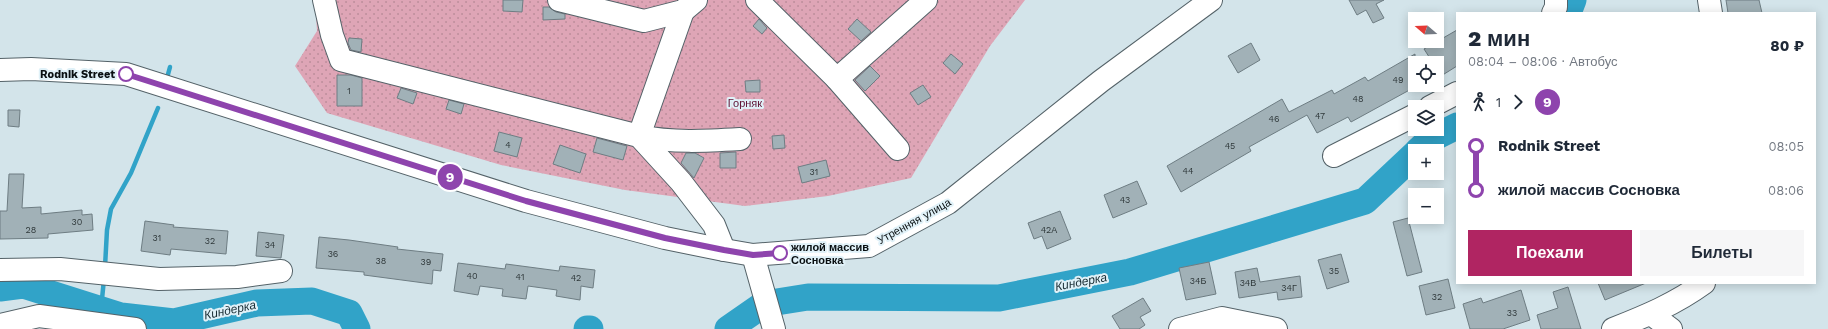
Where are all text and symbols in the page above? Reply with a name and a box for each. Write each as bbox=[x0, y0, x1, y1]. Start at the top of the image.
north arrow bbox=[1408, 12, 1444, 48]
map controls bbox=[1408, 12, 1444, 224]
text: 2 мин bbox=[1468, 26, 1530, 51]
text: 80 ₽ bbox=[1770, 37, 1804, 55]
text: 08:04 – 08:06 · Автобус bbox=[1468, 54, 1618, 69]
button: locate bbox=[1408, 56, 1444, 92]
marker: Rodnik Street bbox=[118, 66, 134, 82]
place label: Rodnik Street bbox=[40, 68, 115, 81]
house number: 49 bbox=[1392, 75, 1404, 85]
house number: 1 bbox=[347, 86, 351, 96]
icon: walk bbox=[1468, 91, 1490, 113]
icon: forward bbox=[1507, 91, 1529, 113]
house number: 48 bbox=[1352, 94, 1364, 104]
text: 9 bbox=[1543, 94, 1552, 110]
text: 1 bbox=[1496, 95, 1501, 110]
park label: Горняк bbox=[728, 97, 762, 110]
button: layers bbox=[1408, 100, 1444, 136]
house number: 47 bbox=[1315, 111, 1325, 121]
house number: 46 bbox=[1269, 114, 1279, 124]
text: Rodnik Street bbox=[1498, 137, 1600, 155]
text: 08:05 bbox=[1768, 139, 1804, 154]
house number: 4 bbox=[505, 140, 511, 150]
house number: 45 bbox=[1225, 141, 1235, 151]
button: + bbox=[1408, 144, 1444, 180]
line badge: 9 bbox=[437, 164, 463, 190]
house number: 44 bbox=[1183, 166, 1194, 176]
house number: 31 bbox=[810, 167, 818, 177]
text: 9 bbox=[446, 169, 454, 185]
text: жилой массив Сосновка bbox=[1498, 181, 1680, 199]
text: 08:06 bbox=[1768, 183, 1804, 198]
button: − bbox=[1408, 188, 1444, 224]
street label: Утренняя улица bbox=[875, 195, 954, 247]
house number: 43 bbox=[1120, 195, 1130, 205]
house number: 30 bbox=[72, 217, 83, 227]
house number: 28 bbox=[26, 225, 36, 235]
house number: 42А bbox=[1041, 225, 1057, 235]
button: Поехали bbox=[1468, 230, 1632, 276]
button: Билеты bbox=[1640, 230, 1804, 276]
house number: 31 bbox=[153, 233, 161, 243]
house number: 32 bbox=[205, 236, 215, 246]
house number: 34 bbox=[265, 240, 276, 250]
place label: жилой массив Сосновка bbox=[790, 241, 869, 267]
marker: жилой массив Сосновка bbox=[772, 245, 788, 261]
house number: 36 bbox=[328, 249, 338, 259]
house number: 38 bbox=[376, 256, 386, 266]
house number: 39 bbox=[421, 257, 431, 267]
house number: 35 bbox=[1329, 266, 1339, 276]
water label: Киндерка bbox=[1054, 270, 1109, 294]
house number: 40 bbox=[466, 271, 478, 281]
house number: 41 bbox=[516, 272, 524, 282]
house number: 42 bbox=[571, 273, 581, 283]
house number: 34Б bbox=[1190, 276, 1206, 286]
house number: 34В bbox=[1240, 278, 1256, 288]
house number: 34Г bbox=[1281, 283, 1297, 293]
house number: 32 bbox=[1432, 292, 1442, 302]
water label: Киндерка bbox=[203, 298, 258, 322]
house number: 33 bbox=[1507, 308, 1517, 318]

